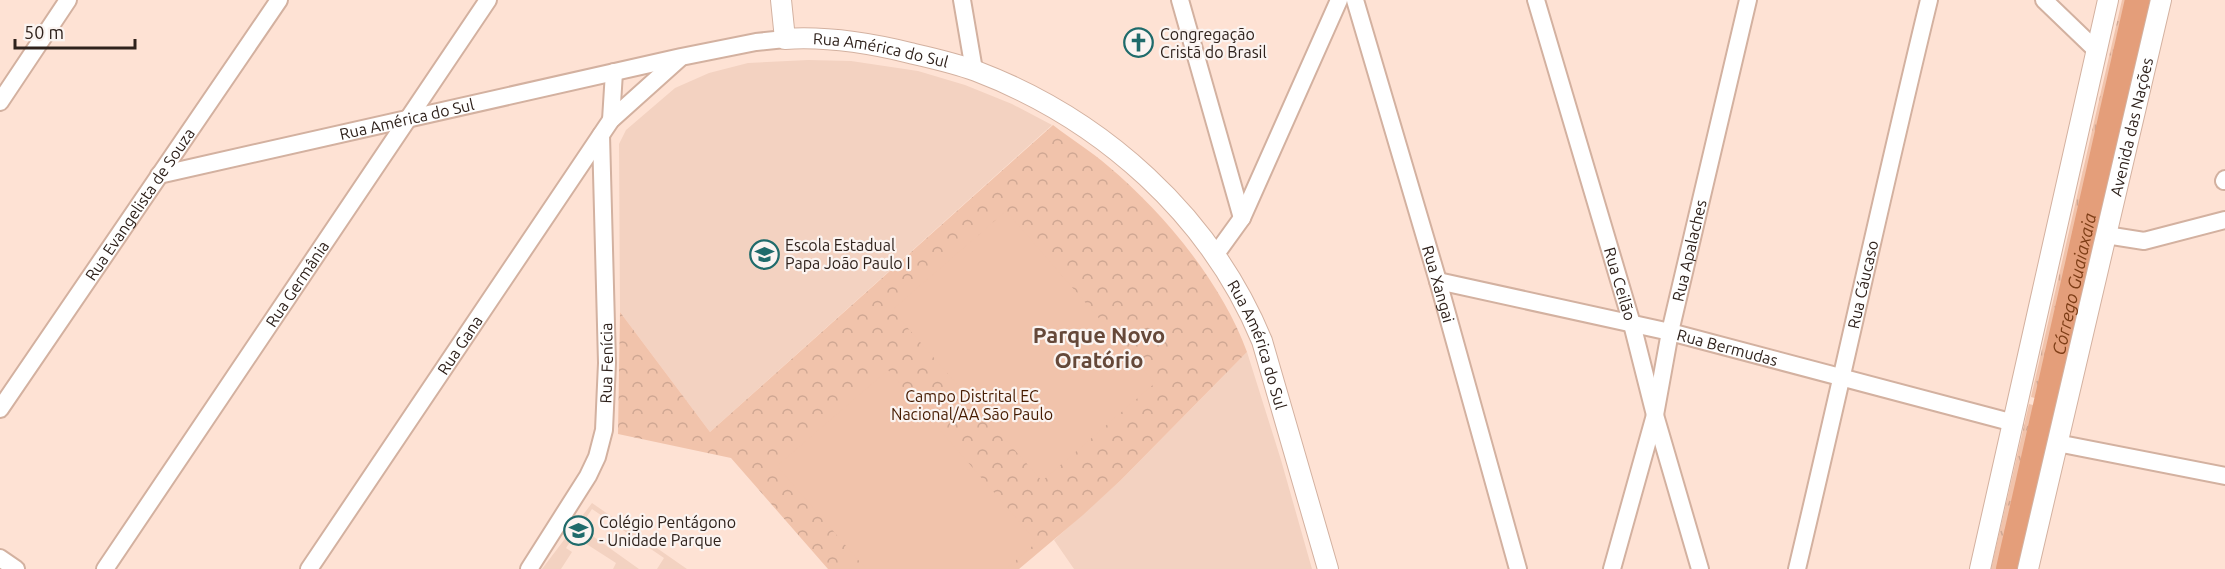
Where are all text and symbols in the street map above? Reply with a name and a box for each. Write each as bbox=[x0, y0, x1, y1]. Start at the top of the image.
scale bar bbox=[15, 12, 135, 50]
text: 50 m bbox=[24, 22, 64, 42]
place label: Congregação Cristã do Brasil bbox=[1160, 25, 1267, 61]
church icon: Congregação Cristã do Brasil bbox=[1123, 27, 1155, 59]
street label: Rua América do Sul bbox=[813, 29, 951, 71]
street label: Avenida das Nações bbox=[2106, 56, 2156, 198]
street label: Rua América do Sul bbox=[338, 95, 476, 143]
street label: Rua Evangelista de Souza bbox=[81, 124, 198, 284]
street label: Rua Apalaches bbox=[1669, 198, 1710, 303]
water label: Córrego Guaiaxaia bbox=[2048, 211, 2099, 357]
place label: Escola Estadual Papa João Paulo I bbox=[785, 236, 910, 272]
street label: Rua Germânia bbox=[262, 237, 332, 330]
school or university icon: Escola Estadual Papa João Paulo I bbox=[748, 238, 780, 270]
street label: Rua Cáucaso bbox=[1844, 239, 1881, 330]
street label: Rua Xangai bbox=[1419, 243, 1458, 325]
street label: Rua Ceilão bbox=[1601, 245, 1639, 323]
street label: Rua América do Sul bbox=[1224, 277, 1290, 411]
street label: Rua Gana bbox=[433, 312, 486, 378]
street label: Rua Fenícia bbox=[596, 322, 616, 404]
district label: Parque Novo Oratório bbox=[1033, 322, 1165, 372]
street label: Rua Bermudas bbox=[1675, 325, 1780, 369]
park label: Campo Distrital EC Nacional/AA São Paulo bbox=[891, 387, 1053, 423]
place label: Colégio Pentágono - Unidade Parque bbox=[599, 513, 736, 549]
school or university icon: Colégio Pentágono - Unidade Parque bbox=[562, 515, 594, 547]

